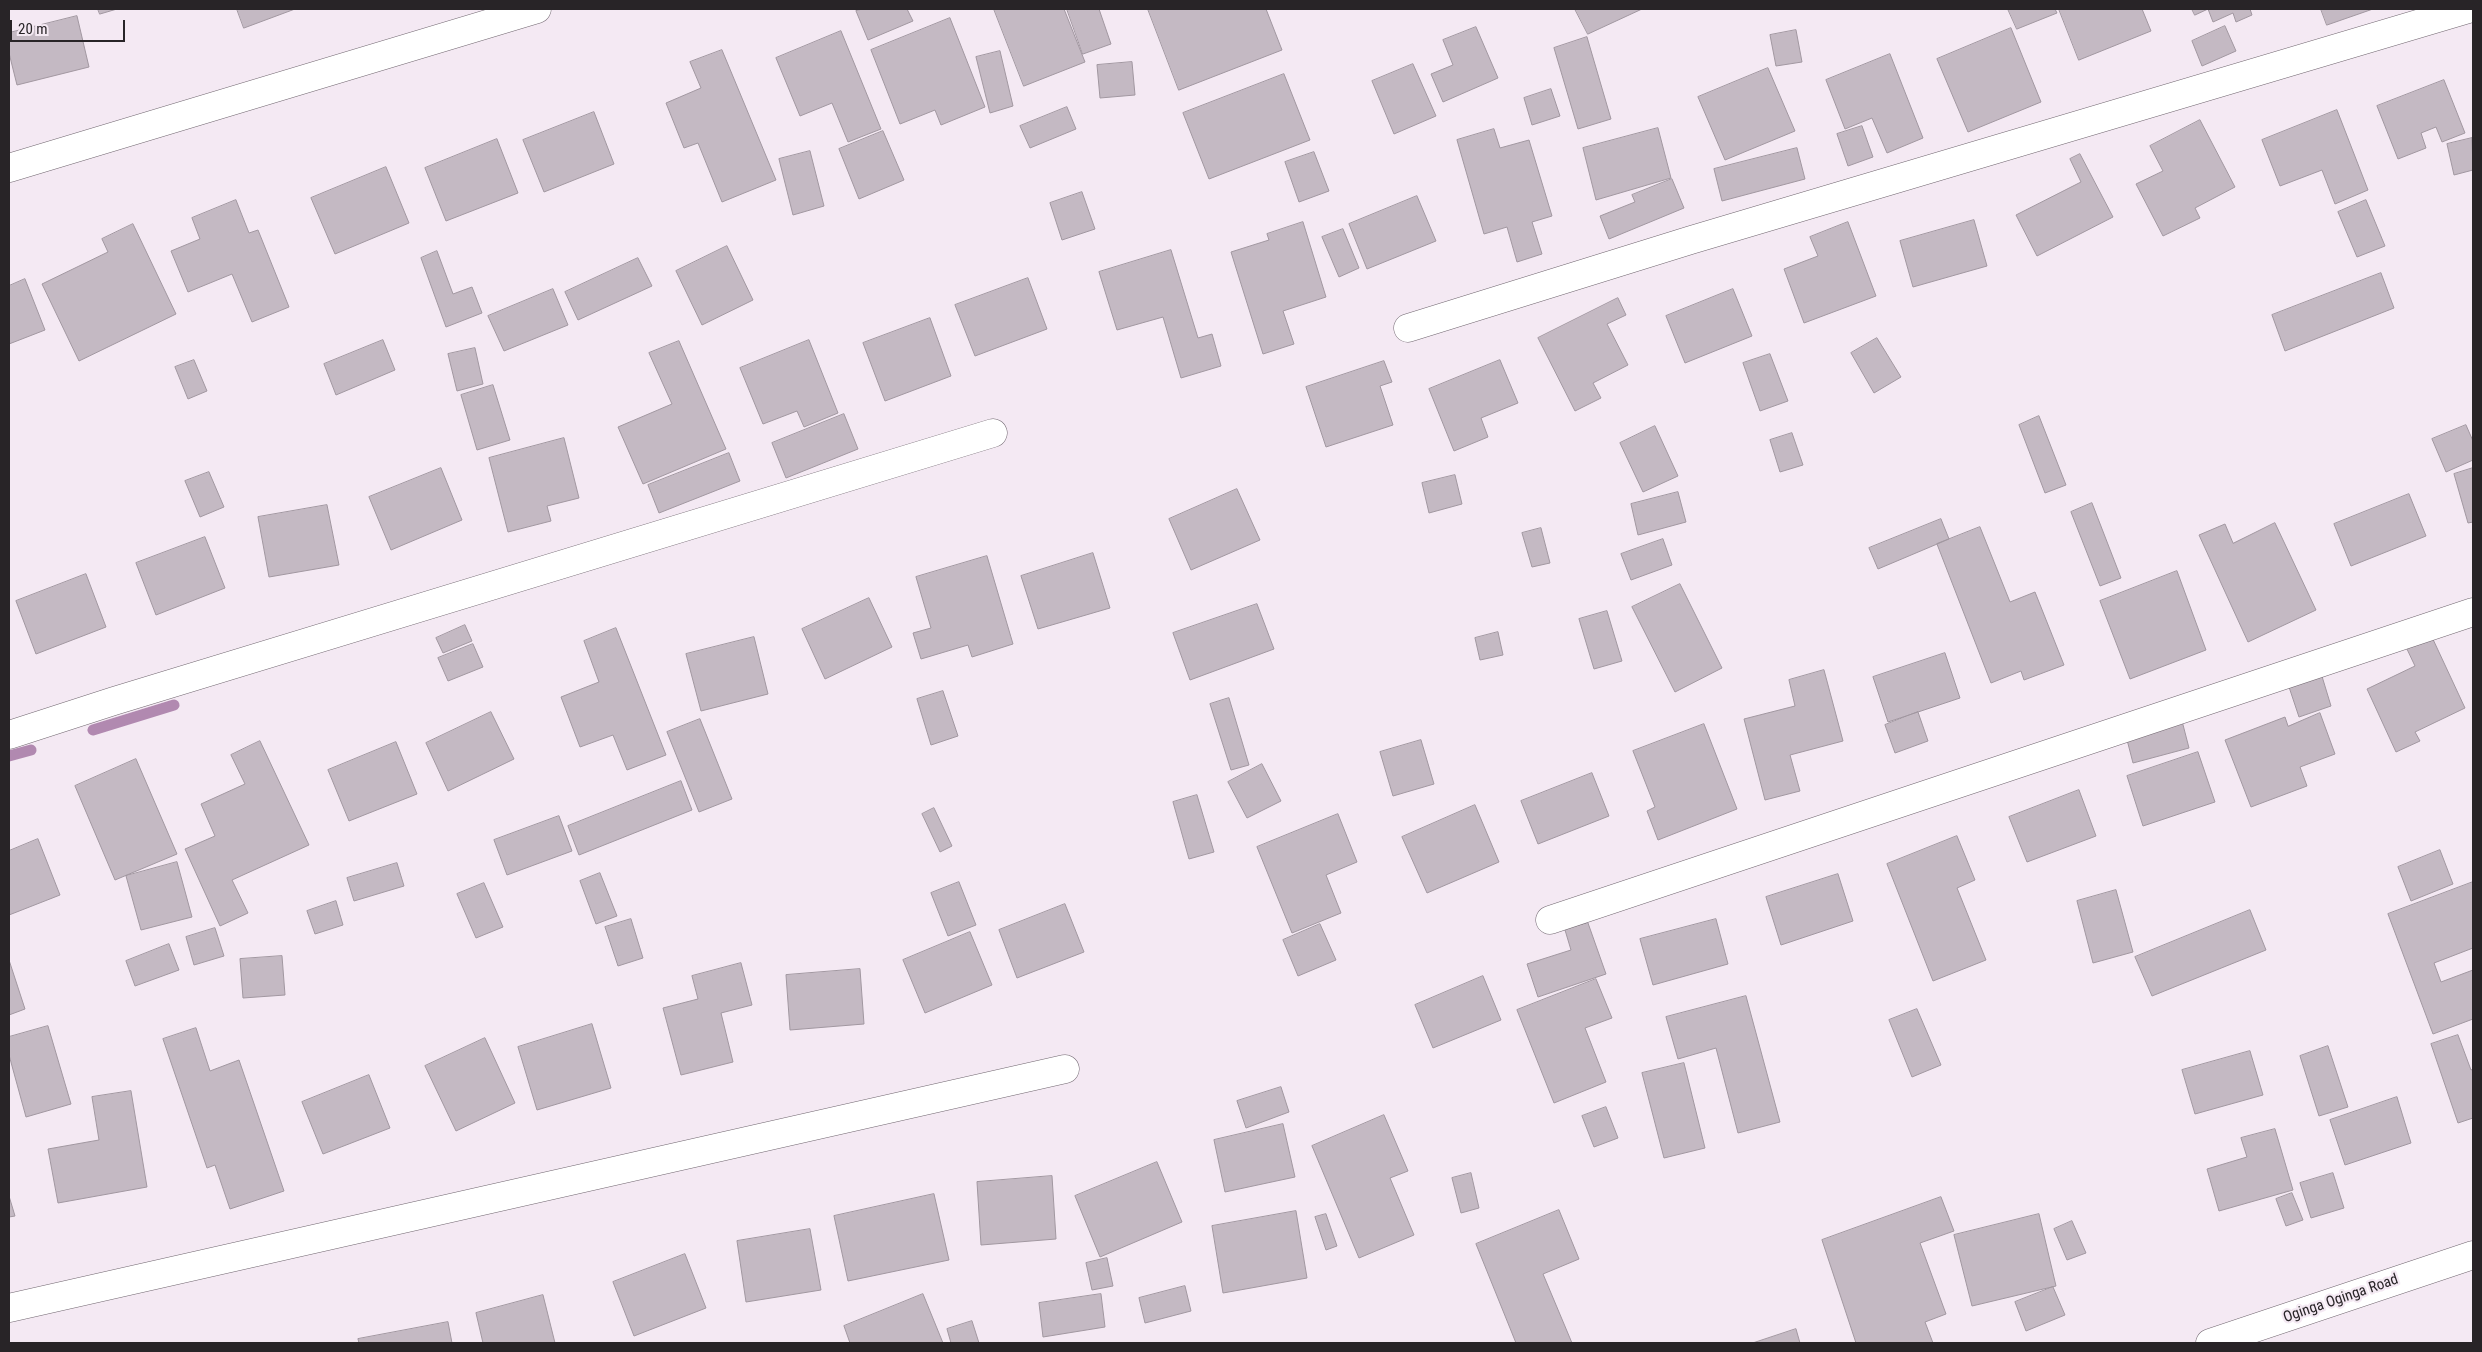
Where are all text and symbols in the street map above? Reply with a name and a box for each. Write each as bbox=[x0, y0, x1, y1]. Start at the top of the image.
scale bar bbox=[12, 10, 128, 42]
text: 20 m bbox=[18, 20, 48, 38]
street label: Oginga Oginga Road bbox=[2281, 1271, 2401, 1327]

